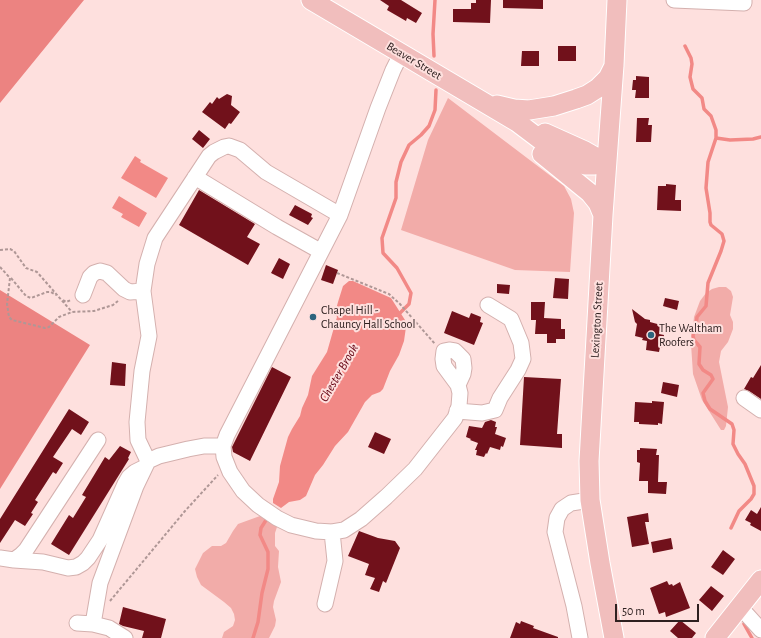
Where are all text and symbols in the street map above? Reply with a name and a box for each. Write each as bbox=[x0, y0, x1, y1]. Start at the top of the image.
street label: Beaver Street bbox=[384, 39, 444, 83]
street label: Lexington Street bbox=[588, 281, 606, 359]
place label: Chapel Hill - Chauncy Hall School bbox=[321, 303, 415, 331]
marker: Chapel Hill - Chauncy Hall School bbox=[308, 312, 318, 322]
place label: The Waltham Roofers bbox=[659, 321, 722, 349]
marker: The Waltham Roofers bbox=[646, 330, 656, 340]
water label: Chester Brook bbox=[316, 341, 362, 405]
scale bar bbox=[617, 596, 701, 622]
text: 50 m bbox=[622, 605, 645, 617]

